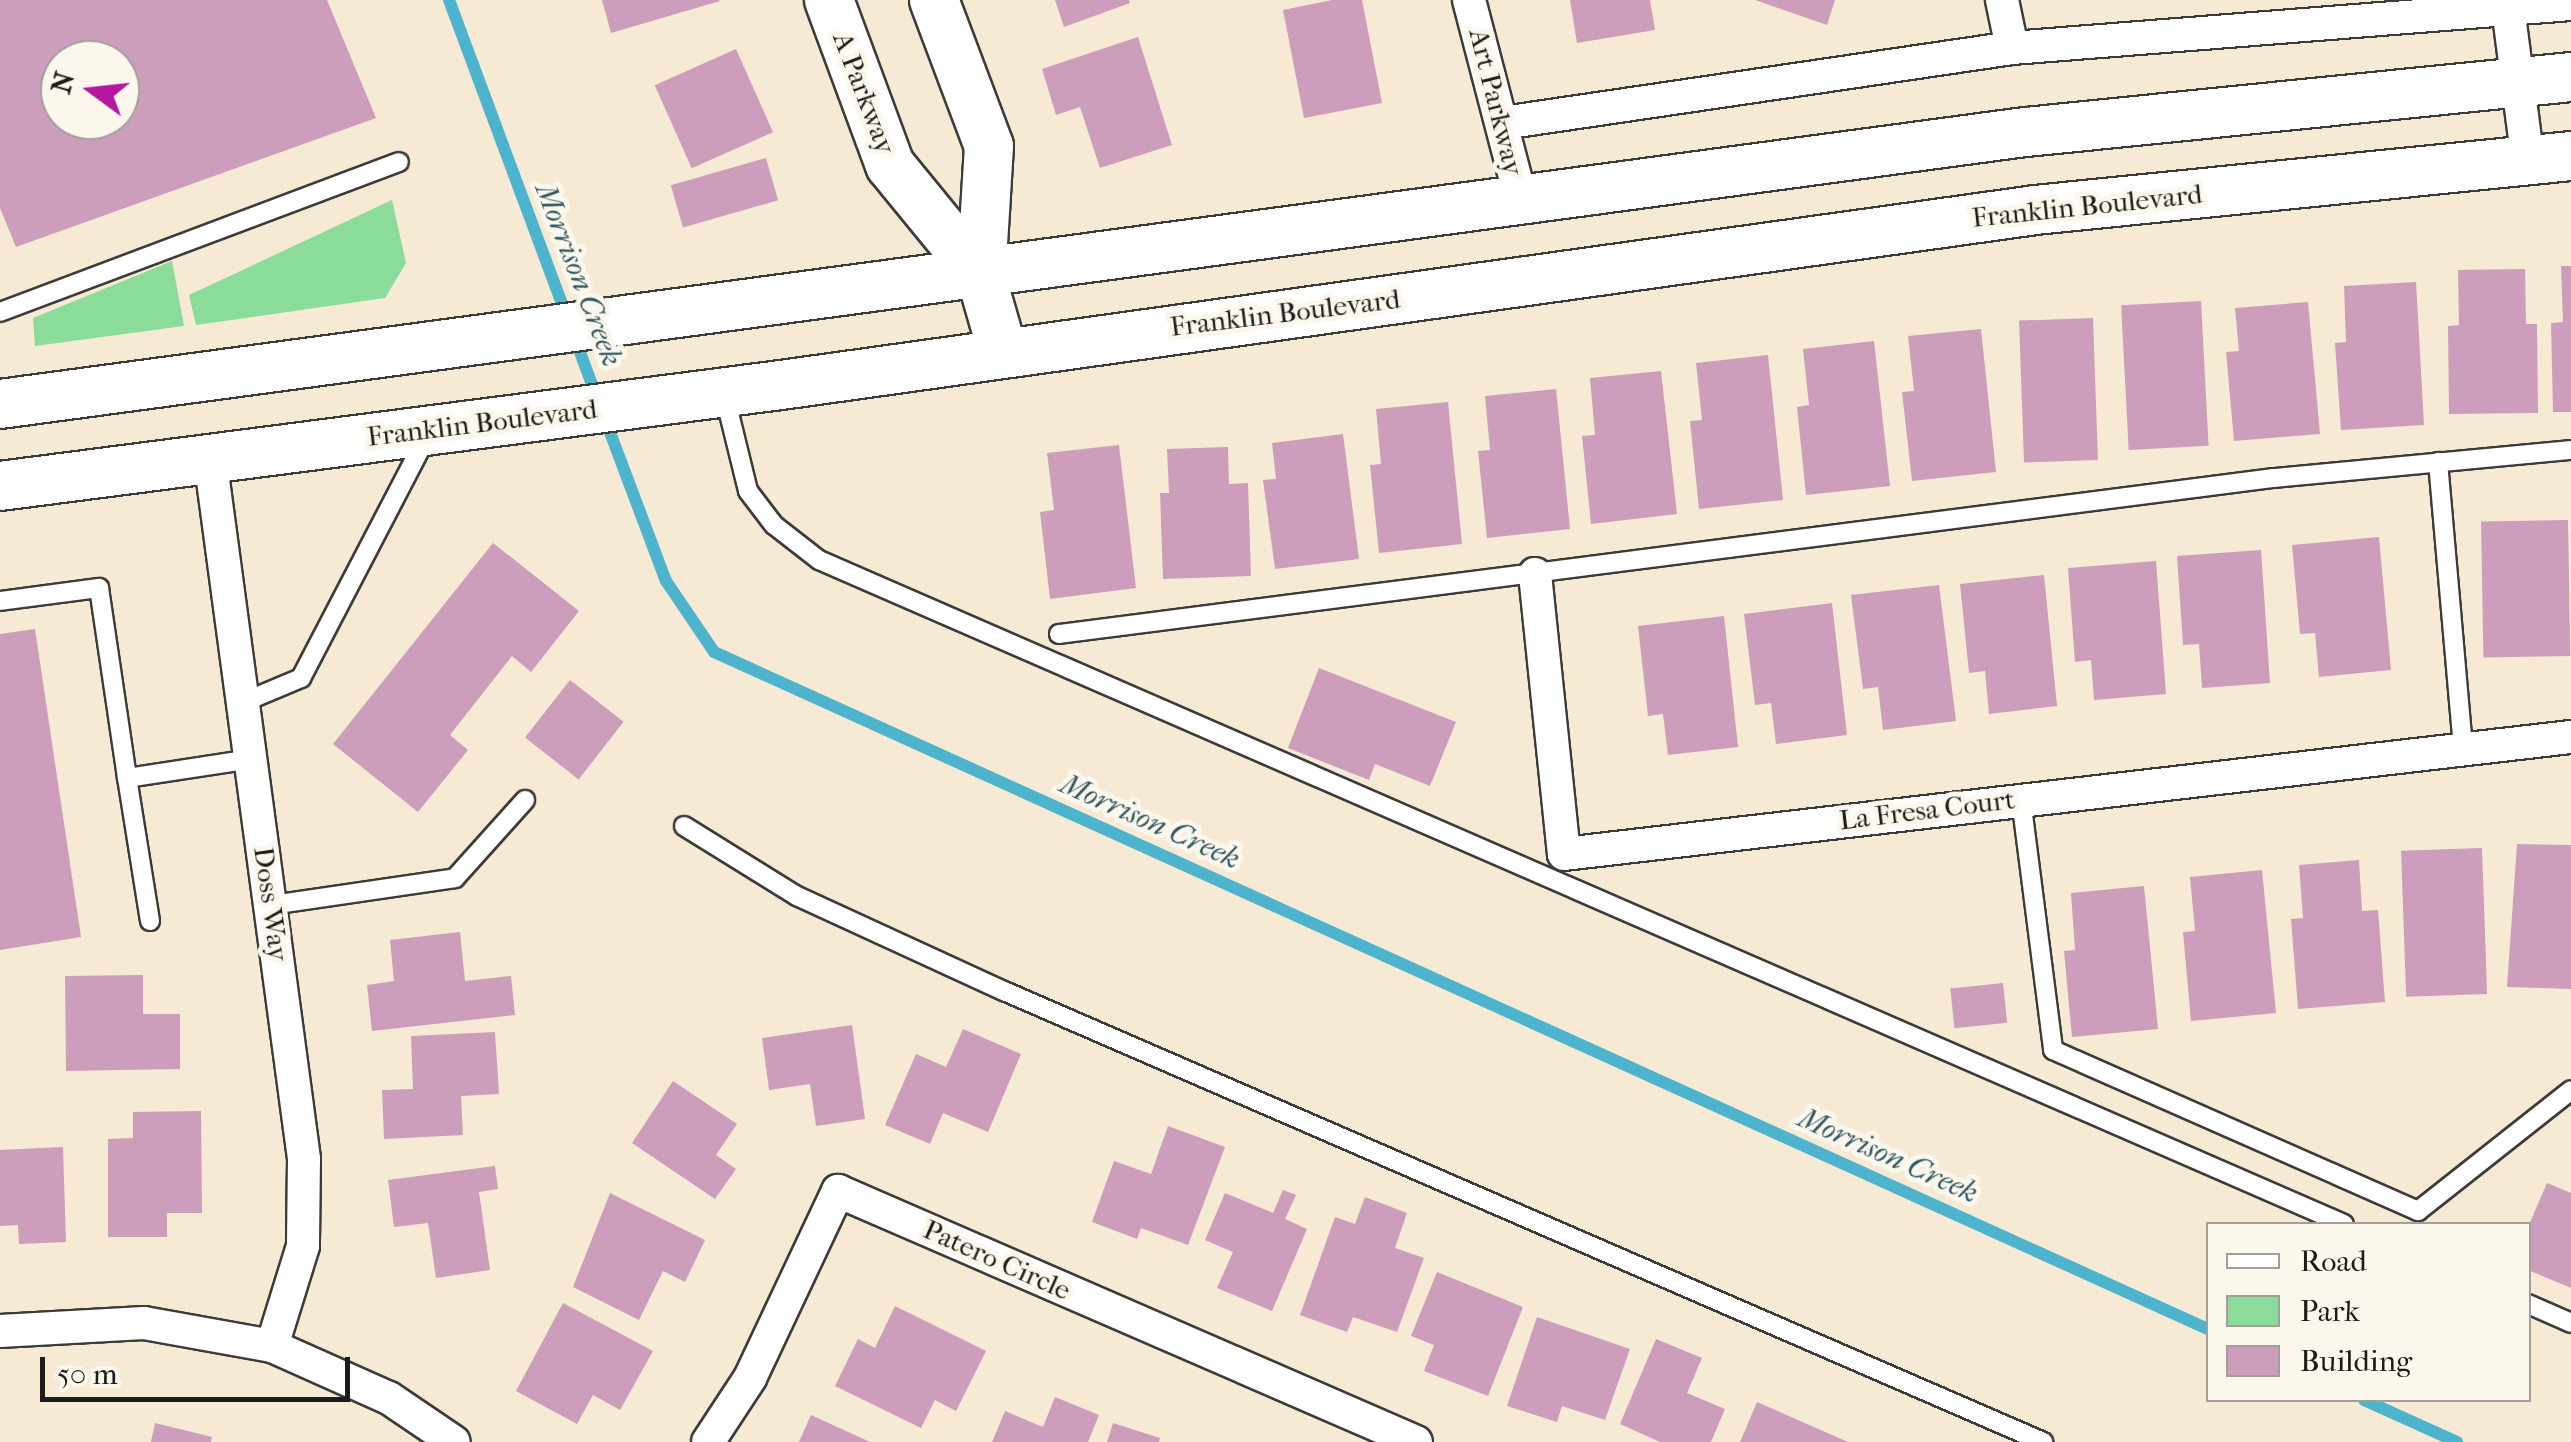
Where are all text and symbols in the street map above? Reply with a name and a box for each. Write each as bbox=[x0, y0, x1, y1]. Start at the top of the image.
street label: Art Parkway bbox=[1462, 25, 1530, 179]
street label: A Parkway bbox=[825, 27, 903, 159]
north arrow bbox=[40, 40, 140, 140]
text: N bbox=[44, 68, 81, 97]
street label: Franklin Boulevard bbox=[1970, 177, 2204, 235]
water label: Morrison Creek bbox=[527, 178, 629, 372]
street label: Franklin Boulevard bbox=[1168, 282, 1402, 344]
street label: Franklin Boulevard bbox=[365, 392, 599, 454]
water label: Morrison Creek bbox=[1054, 766, 1246, 878]
street label: La Fresa Court bbox=[1837, 783, 2017, 837]
street label: Doss Way bbox=[246, 845, 296, 963]
water label: Morrison Creek bbox=[1792, 1100, 1984, 1212]
street label: Patero Circle bbox=[918, 1213, 1076, 1307]
legend bbox=[2206, 1222, 2531, 1402]
text: Road bbox=[2300, 1244, 2367, 1279]
text: Park bbox=[2300, 1294, 2360, 1329]
scale bar bbox=[45, 1337, 355, 1399]
text: Building bbox=[2300, 1344, 2412, 1379]
text: 50 m bbox=[57, 1357, 118, 1392]

